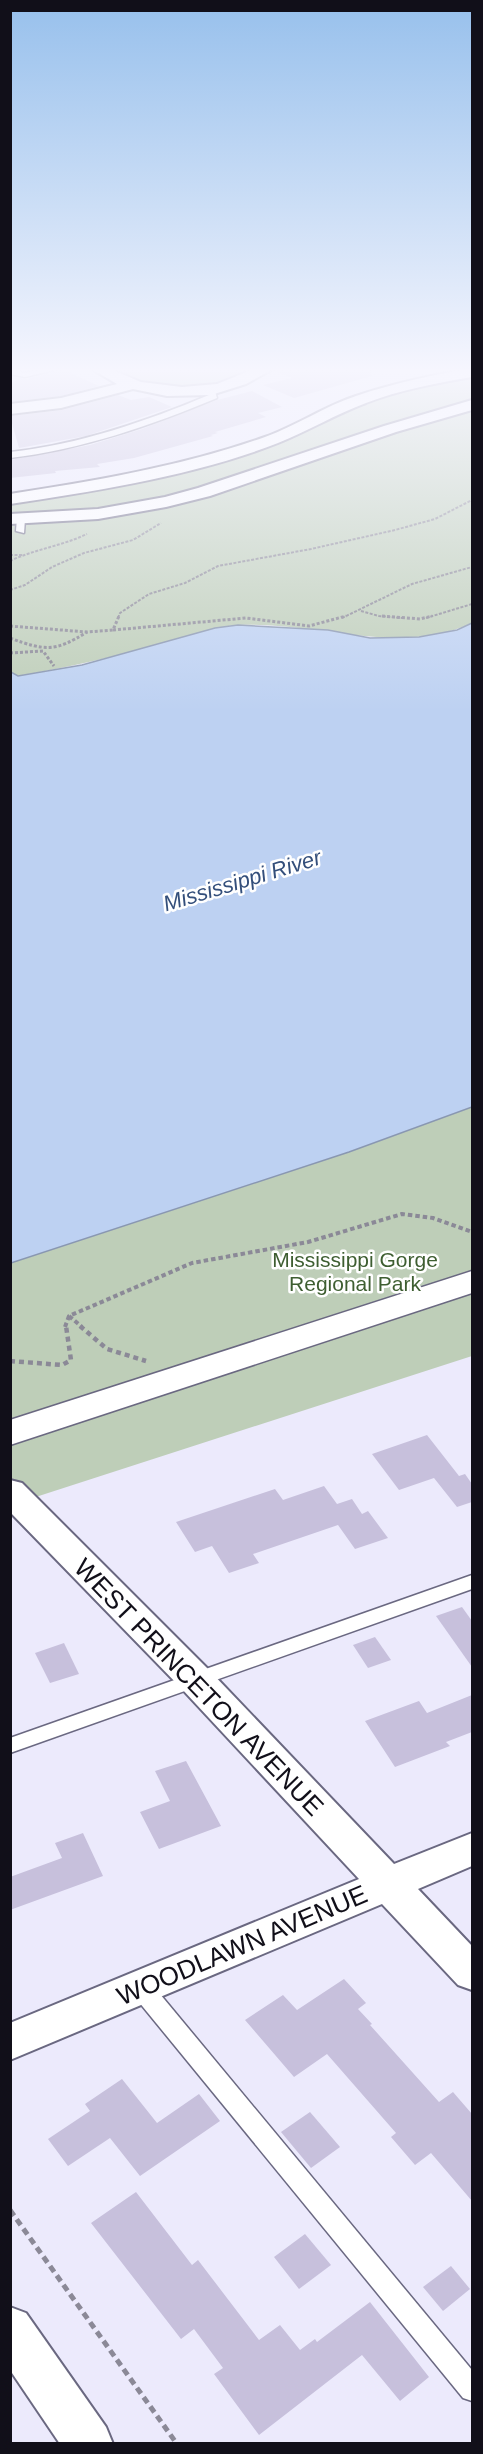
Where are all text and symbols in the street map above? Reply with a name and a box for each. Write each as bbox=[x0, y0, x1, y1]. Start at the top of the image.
water label: Mississippi River bbox=[160, 844, 326, 916]
park label: Mississippi Gorge Regional Park bbox=[272, 1248, 438, 1295]
street label: WEST PRINCETON AVENUE bbox=[68, 1552, 330, 1822]
street label: WOODLAWN AVENUE bbox=[112, 1879, 372, 2011]

